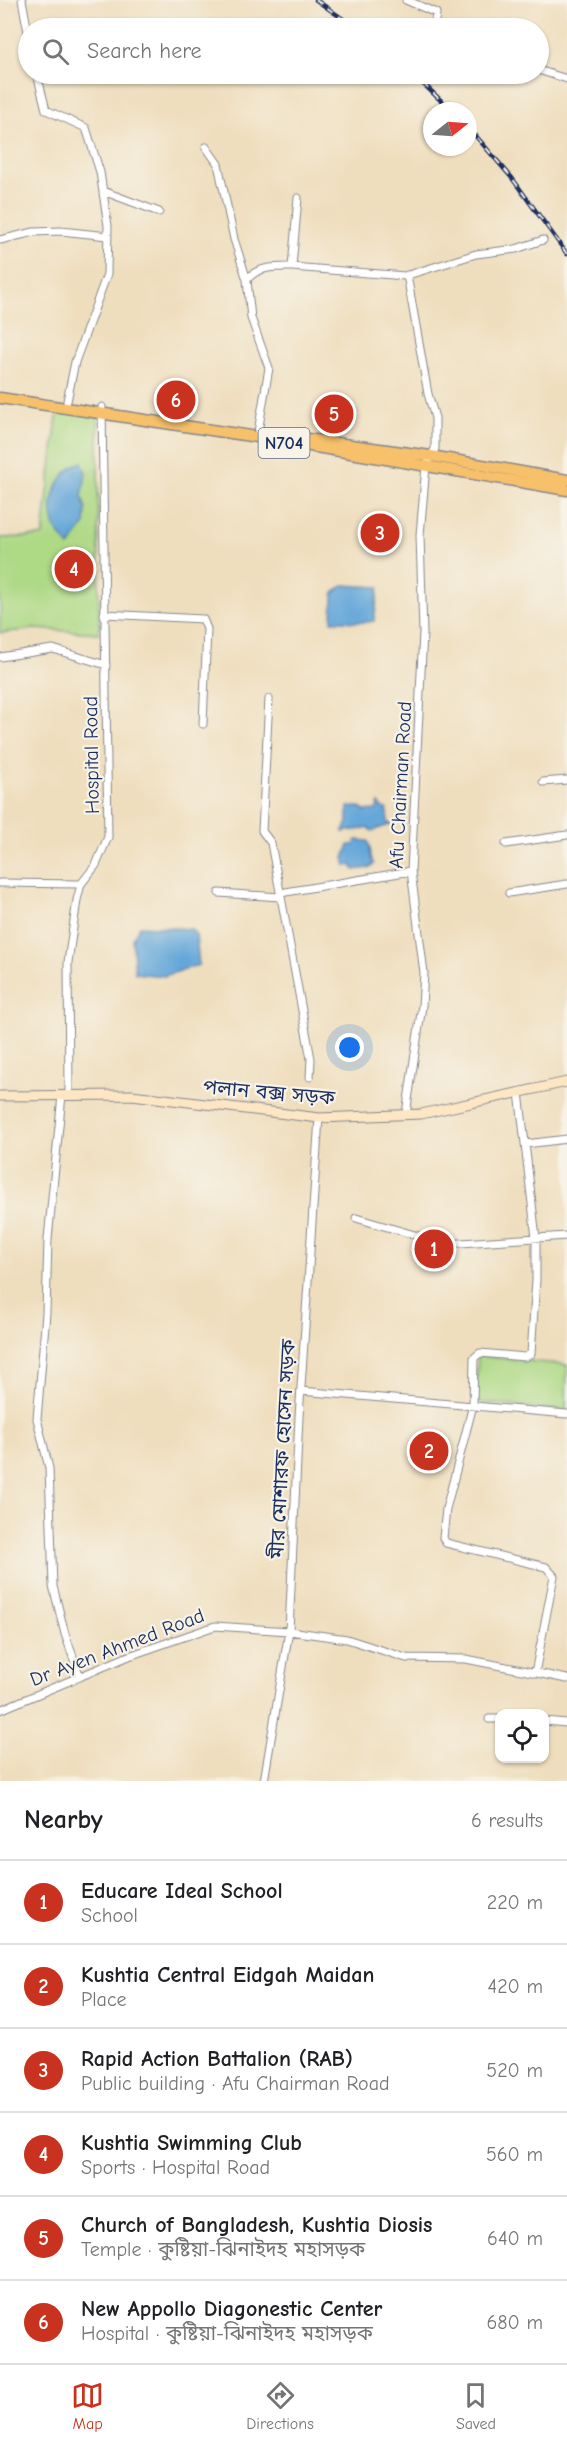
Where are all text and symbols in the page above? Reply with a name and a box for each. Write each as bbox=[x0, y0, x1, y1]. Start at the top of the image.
search box bbox=[18, 18, 549, 84]
icon: search bbox=[39, 35, 72, 68]
text: Search here bbox=[87, 38, 202, 64]
north arrow bbox=[423, 102, 477, 156]
pin: 6 bbox=[156, 378, 195, 422]
pin: 5 bbox=[314, 392, 354, 436]
road number: N704 bbox=[258, 428, 310, 458]
pin: 3 bbox=[360, 510, 400, 556]
pin: 4 bbox=[54, 546, 94, 592]
street label: Hospital Road bbox=[79, 696, 104, 814]
street label: Afu Chairman Road bbox=[385, 701, 416, 869]
your location bbox=[335, 1033, 364, 1062]
street label: পলান বক্স সড়ক bbox=[202, 1075, 337, 1110]
pin: 1 bbox=[414, 1226, 454, 1272]
street label: মীর মোশারফ হোসেন সড়ক bbox=[264, 1338, 300, 1560]
pin: 2 bbox=[410, 1428, 448, 1474]
street label: Dr Ayen Ahmed Road bbox=[27, 1604, 207, 1691]
map controls bbox=[495, 1709, 549, 1763]
button: locate bbox=[495, 1709, 549, 1763]
text: Nearby bbox=[24, 1805, 103, 1835]
text: 6 results bbox=[471, 1809, 543, 1832]
text: Educare Ideal School bbox=[81, 1878, 283, 1904]
text: 1 bbox=[40, 1891, 47, 1914]
text: 220 m bbox=[487, 1891, 543, 1914]
text: School bbox=[81, 1904, 138, 1927]
text: Kushtia Central Eidgah Maidan bbox=[81, 1962, 374, 1988]
text: 2 bbox=[39, 1975, 48, 1998]
text: 420 m bbox=[487, 1975, 543, 1998]
text: Place bbox=[81, 1988, 127, 2011]
text: Rapid Action Battalion (RAB) bbox=[81, 2046, 353, 2072]
text: 3 bbox=[39, 2059, 48, 2082]
text: 520 m bbox=[486, 2059, 543, 2082]
text: Public building · Afu Chairman Road bbox=[81, 2072, 390, 2095]
text: Kushtia Swimming Club bbox=[81, 2130, 302, 2156]
text: 4 bbox=[39, 2143, 48, 2166]
text: 560 m bbox=[486, 2143, 543, 2166]
text: Sports · Hospital Road bbox=[81, 2156, 270, 2179]
text: Church of Bangladesh, Kushtia Diosis bbox=[81, 2212, 432, 2238]
text: 5 bbox=[38, 2227, 49, 2250]
text: 640 m bbox=[487, 2227, 543, 2250]
text: Temple · কুষ্টিয়া-ঝিনাইদহ মহাসড়ক bbox=[81, 2238, 365, 2261]
text: New Appollo Diagonestic Center bbox=[81, 2296, 382, 2322]
text: 6 bbox=[38, 2311, 49, 2334]
text: 680 m bbox=[486, 2311, 543, 2334]
text: Hospital · কুষ্টিয়া-ঝিনাইদহ মহাসড়ক bbox=[81, 2322, 373, 2345]
tab: Map bbox=[71, 2379, 104, 2433]
tab: Directions bbox=[246, 2379, 314, 2433]
tab: Saved bbox=[456, 2379, 496, 2433]

